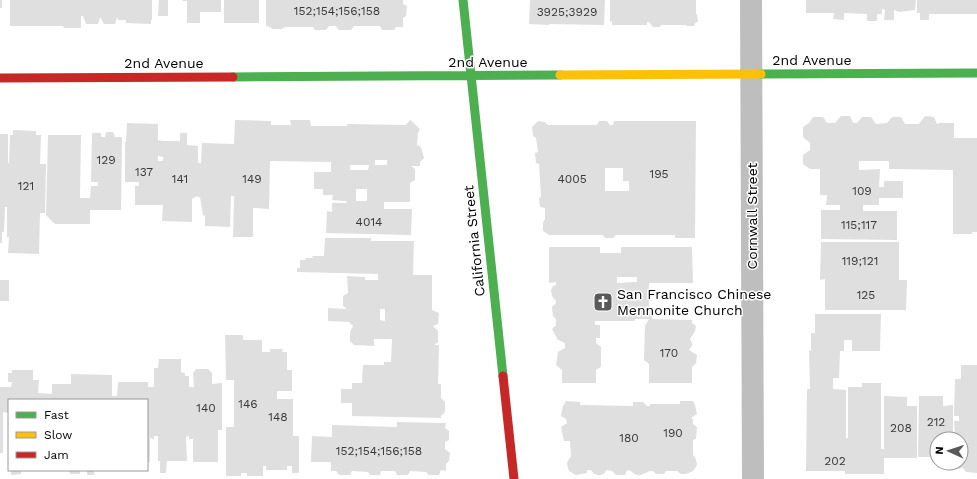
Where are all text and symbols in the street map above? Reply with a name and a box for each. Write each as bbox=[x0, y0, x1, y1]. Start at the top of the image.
house number: 152;154;156;158 bbox=[294, 4, 380, 18]
house number: 3925;3929 bbox=[537, 5, 597, 19]
street label: 2nd Avenue bbox=[772, 52, 852, 68]
street label: 2nd Avenue bbox=[448, 54, 528, 70]
street label: 2nd Avenue bbox=[124, 55, 204, 71]
house number: 129 bbox=[96, 153, 116, 167]
street label: Cornwall Street bbox=[744, 163, 760, 269]
house number: 137 bbox=[135, 165, 153, 179]
house number: 195 bbox=[649, 167, 669, 181]
house number: 141 bbox=[172, 172, 188, 186]
house number: 149 bbox=[242, 172, 262, 186]
house number: 4005 bbox=[557, 172, 587, 186]
house number: 121 bbox=[18, 179, 34, 193]
street label: California Street bbox=[460, 184, 488, 297]
house number: 109 bbox=[852, 184, 872, 198]
house number: 4014 bbox=[356, 215, 382, 229]
house number: 115;117 bbox=[841, 218, 877, 232]
house number: 119;121 bbox=[842, 254, 878, 268]
place label: San Francisco Chinese Mennonite Church bbox=[617, 286, 771, 318]
house number: 125 bbox=[857, 288, 875, 302]
church icon: San Francisco Chinese Mennonite Church bbox=[592, 291, 614, 313]
house number: 170 bbox=[660, 346, 678, 360]
house number: 146 bbox=[238, 397, 258, 411]
legend bbox=[8, 399, 148, 471]
house number: 140 bbox=[196, 401, 216, 415]
text: Fast bbox=[44, 408, 69, 422]
house number: 148 bbox=[268, 410, 288, 424]
house number: 212 bbox=[927, 415, 945, 429]
house number: 208 bbox=[890, 421, 912, 435]
house number: 190 bbox=[663, 426, 683, 440]
text: Slow bbox=[44, 428, 72, 442]
house number: 180 bbox=[619, 431, 639, 445]
north arrow bbox=[929, 431, 969, 471]
house number: 152;154;156;158 bbox=[336, 444, 422, 458]
text: N bbox=[933, 446, 946, 455]
text: Jam bbox=[44, 448, 69, 462]
house number: 202 bbox=[824, 454, 846, 468]

